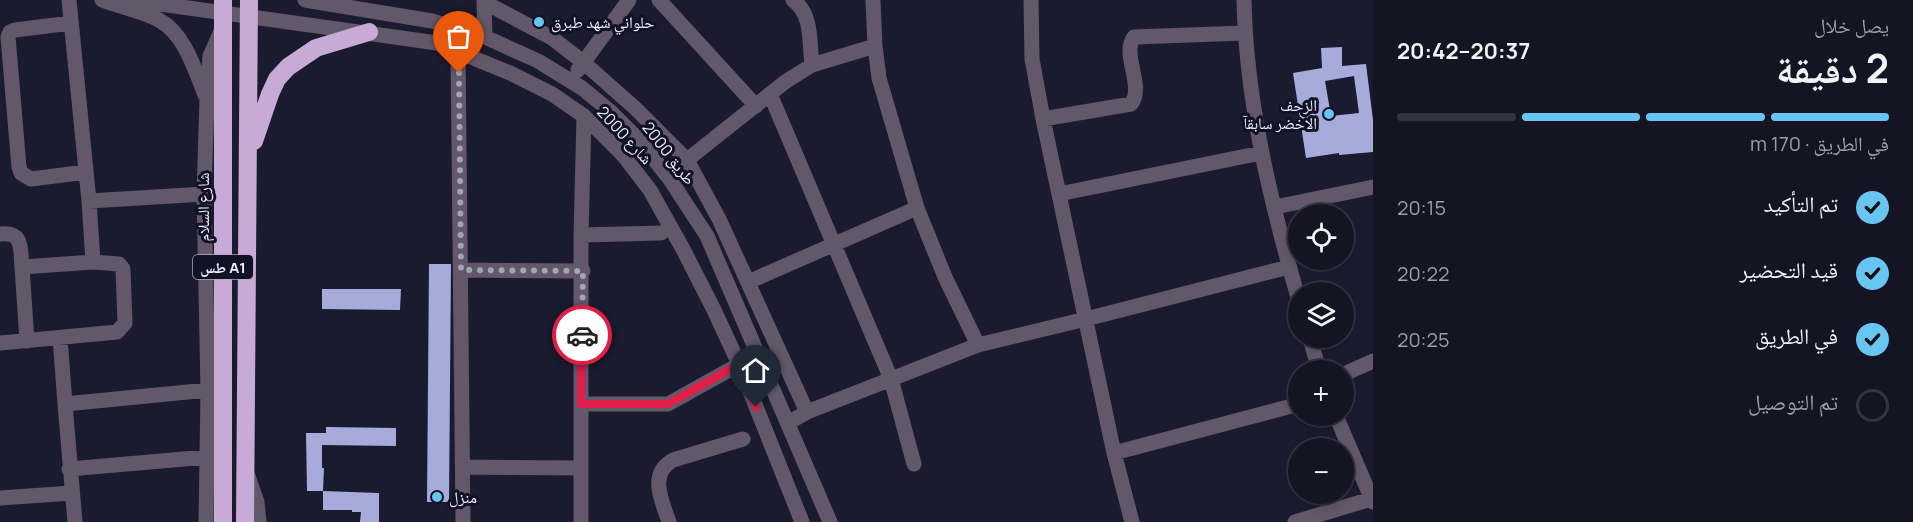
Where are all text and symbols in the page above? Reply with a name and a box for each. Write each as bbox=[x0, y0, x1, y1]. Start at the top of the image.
pin bbox=[433, 11, 484, 73]
place label: حلواني شهد طبرق bbox=[551, 11, 654, 35]
text: يصل خلال bbox=[1814, 12, 1889, 39]
marker: حلواني شهد طبرق bbox=[532, 15, 546, 29]
icon: bag bbox=[442, 20, 475, 53]
text: 20:37–20:42 bbox=[1397, 36, 1530, 66]
text: 2 دقيقة bbox=[1776, 41, 1889, 95]
place label: الزحف الاخضر سابقآ bbox=[1242, 94, 1317, 134]
street label: شارع 2000 bbox=[592, 101, 658, 169]
marker: الزحف الاخضر سابقآ bbox=[1322, 107, 1336, 121]
street label: طريق 2000 bbox=[637, 117, 701, 189]
text: في الطريق · 170 m bbox=[1750, 130, 1889, 157]
street label: شارع السلام bbox=[192, 172, 214, 242]
text: تم التأكيد bbox=[1764, 189, 1838, 219]
icon: check bbox=[1856, 191, 1889, 224]
text: 20:15 bbox=[1397, 194, 1446, 221]
map controls bbox=[1288, 204, 1354, 504]
button: locate bbox=[1288, 204, 1354, 270]
road number: طس A1 bbox=[193, 255, 253, 279]
text: قيد التحضير bbox=[1740, 255, 1838, 285]
icon: check bbox=[1856, 257, 1889, 290]
text: 20:22 bbox=[1397, 260, 1449, 287]
button: layers bbox=[1288, 282, 1354, 348]
courier bbox=[552, 305, 612, 365]
icon: car bbox=[566, 319, 599, 352]
text: في الطريق bbox=[1755, 321, 1838, 351]
icon: check bbox=[1856, 323, 1889, 356]
text: 20:25 bbox=[1397, 326, 1450, 353]
pin bbox=[730, 345, 781, 407]
icon: home bbox=[739, 354, 772, 387]
button: + bbox=[1288, 360, 1354, 426]
text: تم التوصيل bbox=[1748, 387, 1838, 417]
button: − bbox=[1288, 438, 1354, 504]
place label: منزل bbox=[449, 486, 477, 508]
marker: منزل bbox=[430, 490, 444, 504]

